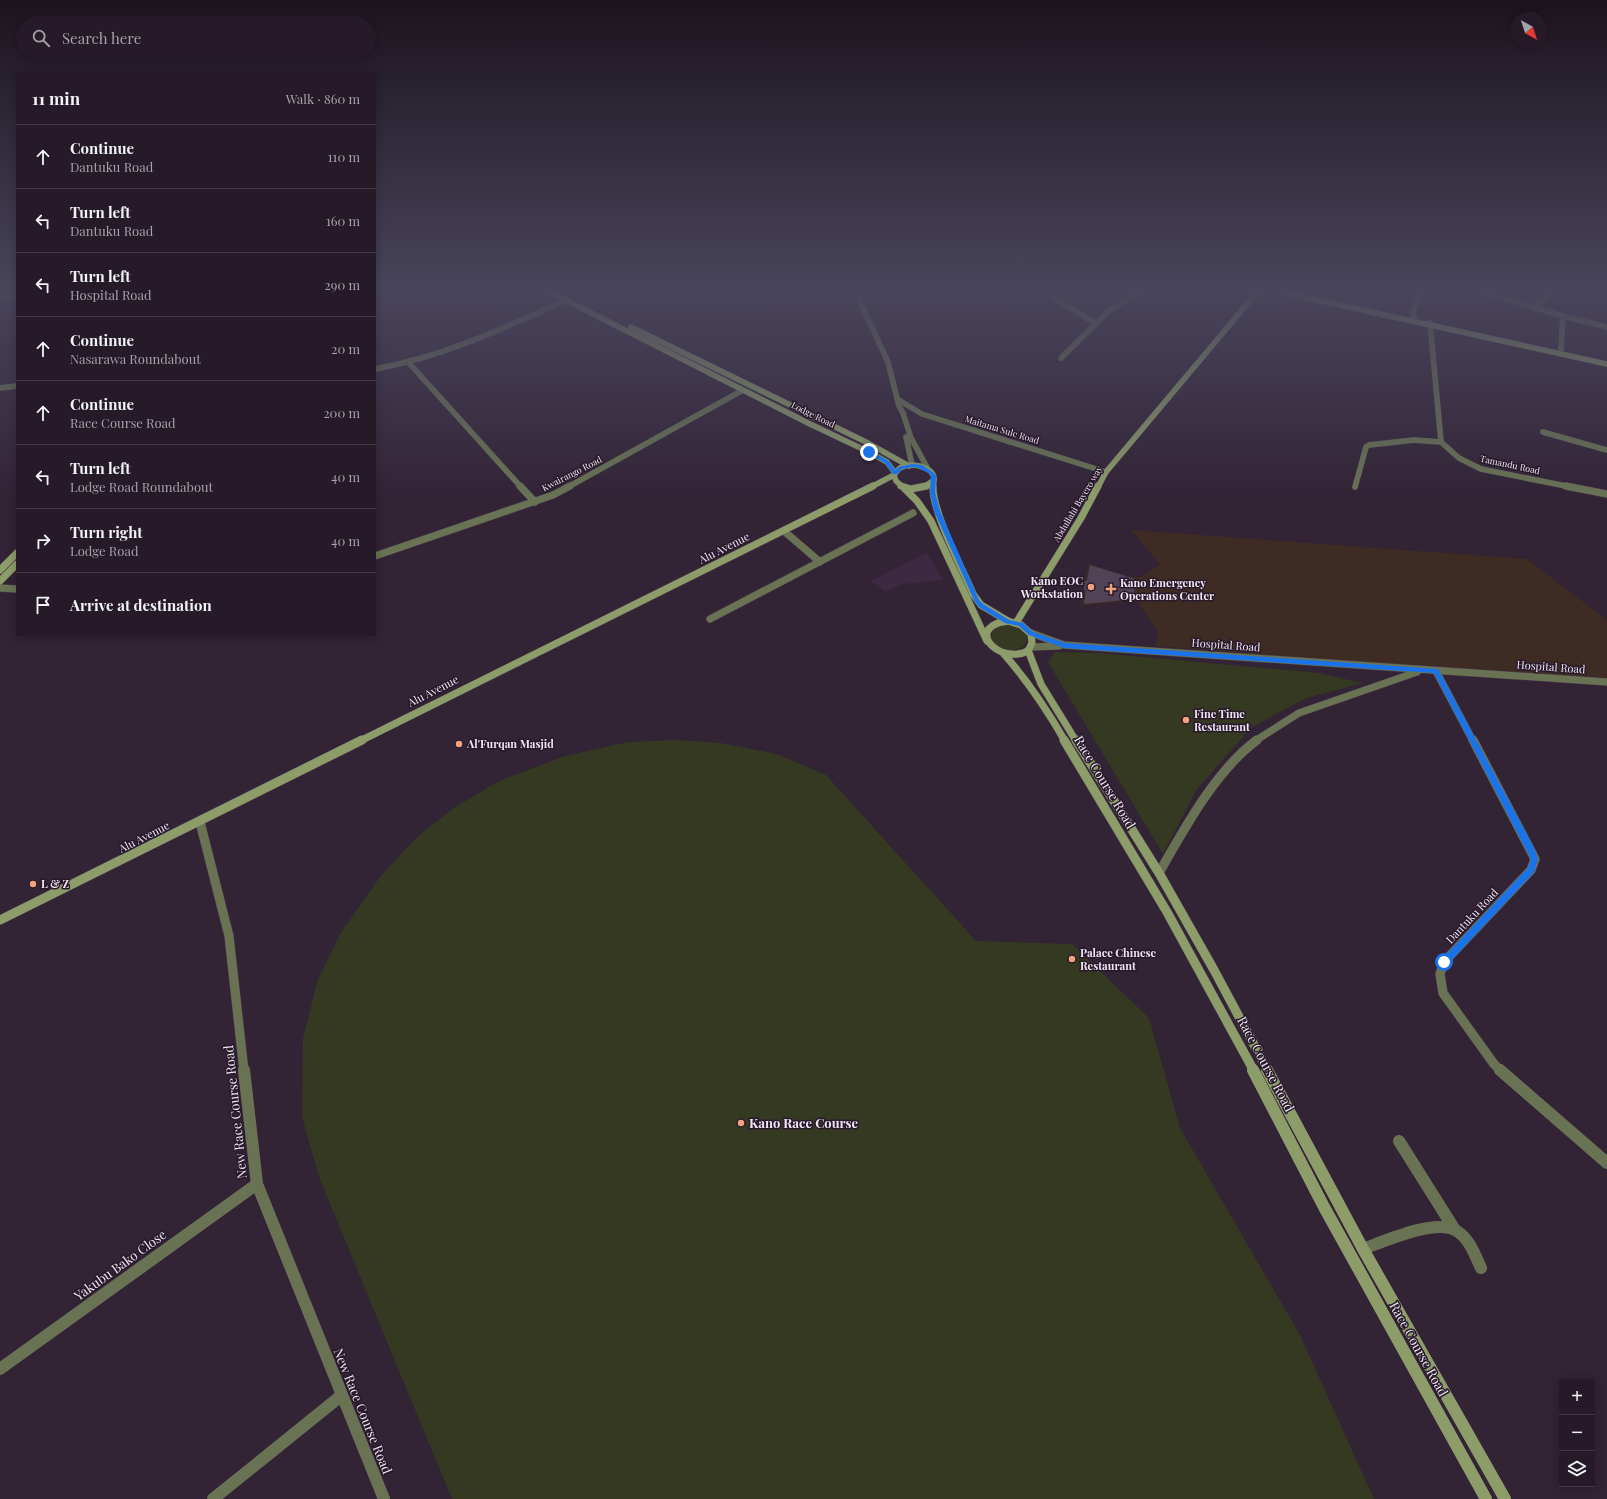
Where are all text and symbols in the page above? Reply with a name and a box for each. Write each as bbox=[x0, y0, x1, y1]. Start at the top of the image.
north arrow bbox=[1511, 12, 1547, 48]
search box bbox=[16, 16, 376, 60]
icon: search bbox=[30, 27, 52, 49]
text: Search here bbox=[62, 28, 141, 48]
text: 11 min bbox=[32, 87, 80, 109]
text: Walk · 860 m bbox=[286, 90, 360, 107]
text: Continue bbox=[70, 138, 134, 158]
icon: ahead bbox=[32, 146, 54, 168]
text: 110 m bbox=[328, 148, 360, 165]
text: Dantuku Road bbox=[70, 158, 153, 175]
text: Turn left bbox=[70, 202, 131, 222]
icon: left bbox=[32, 210, 54, 232]
text: 160 m bbox=[326, 212, 360, 229]
text: Dantuku Road bbox=[70, 222, 153, 239]
text: Turn left bbox=[70, 266, 131, 286]
icon: left bbox=[32, 274, 54, 296]
text: 290 m bbox=[325, 276, 360, 293]
text: Hospital Road bbox=[70, 286, 152, 303]
text: Continue bbox=[70, 330, 134, 350]
icon: ahead bbox=[32, 338, 54, 360]
text: 20 m bbox=[331, 340, 360, 357]
text: Nasarawa Roundabout bbox=[70, 350, 201, 367]
text: Continue bbox=[70, 394, 134, 414]
street label: Lodge Road bbox=[790, 398, 838, 430]
icon: ahead bbox=[32, 402, 54, 424]
text: 200 m bbox=[323, 404, 360, 421]
street label: Maitama Sule Road bbox=[964, 412, 1042, 446]
text: Race Course Road bbox=[70, 414, 176, 431]
route end bbox=[860, 443, 878, 461]
street label: Kwairango Road bbox=[539, 452, 604, 493]
street label: Tamandu Road bbox=[1479, 452, 1542, 476]
text: Turn left bbox=[70, 458, 131, 478]
street label: Abdullahi Bayero way bbox=[1049, 463, 1105, 545]
icon: left bbox=[32, 466, 54, 488]
text: 40 m bbox=[331, 468, 360, 485]
text: Lodge Road Roundabout bbox=[70, 478, 213, 495]
text: Turn right bbox=[70, 522, 143, 542]
street label: Alu Avenue bbox=[695, 528, 752, 567]
icon: right bbox=[32, 530, 54, 552]
text: 40 m bbox=[331, 532, 360, 549]
text: Lodge Road bbox=[70, 542, 138, 559]
place label: Kano EOC Workstation bbox=[1020, 573, 1083, 601]
place label: Kano Emergency Operations Center bbox=[1120, 575, 1215, 603]
marker: Kano EOC Workstation bbox=[1086, 582, 1096, 592]
marker: Kano Emergency Operations Center bbox=[1105, 583, 1117, 595]
icon: arrive bbox=[32, 594, 54, 616]
text: Arrive at destination bbox=[70, 595, 212, 615]
street label: Hospital Road bbox=[1191, 635, 1262, 654]
street label: Hospital Road bbox=[1516, 657, 1587, 676]
street label: Alu Avenue bbox=[404, 671, 461, 710]
place label: Fine Time Restaurant bbox=[1194, 706, 1250, 734]
marker: Fine Time Restaurant bbox=[1181, 715, 1191, 725]
street label: Race Course Road bbox=[1071, 732, 1140, 832]
place label: Al'Furqan Masjid bbox=[466, 736, 554, 751]
marker: Al'Furqan Masjid bbox=[454, 739, 464, 749]
street label: Alu Avenue bbox=[115, 817, 172, 856]
place label: L & Z bbox=[41, 876, 70, 891]
marker: L & Z bbox=[28, 879, 38, 889]
street label: Dantuku Road bbox=[1442, 884, 1502, 947]
place label: Palace Chinese Restaurant bbox=[1080, 945, 1157, 973]
route start bbox=[1435, 953, 1453, 971]
marker: Palace Chinese Restaurant bbox=[1067, 954, 1077, 964]
street label: Race Course Road bbox=[1234, 1013, 1299, 1115]
street label: New Race Course Road bbox=[219, 1044, 250, 1180]
place label: Kano Race Course bbox=[749, 1114, 859, 1131]
marker: Kano Race Course bbox=[736, 1118, 746, 1128]
street label: Yakubu Bako Close bbox=[69, 1225, 169, 1304]
street label: Race Course Road bbox=[1386, 1298, 1453, 1399]
street label: New Race Course Road bbox=[330, 1345, 397, 1477]
map controls bbox=[1559, 1379, 1595, 1487]
button: + bbox=[1559, 1379, 1595, 1415]
button: − bbox=[1559, 1415, 1595, 1451]
button: layers bbox=[1559, 1451, 1595, 1487]

